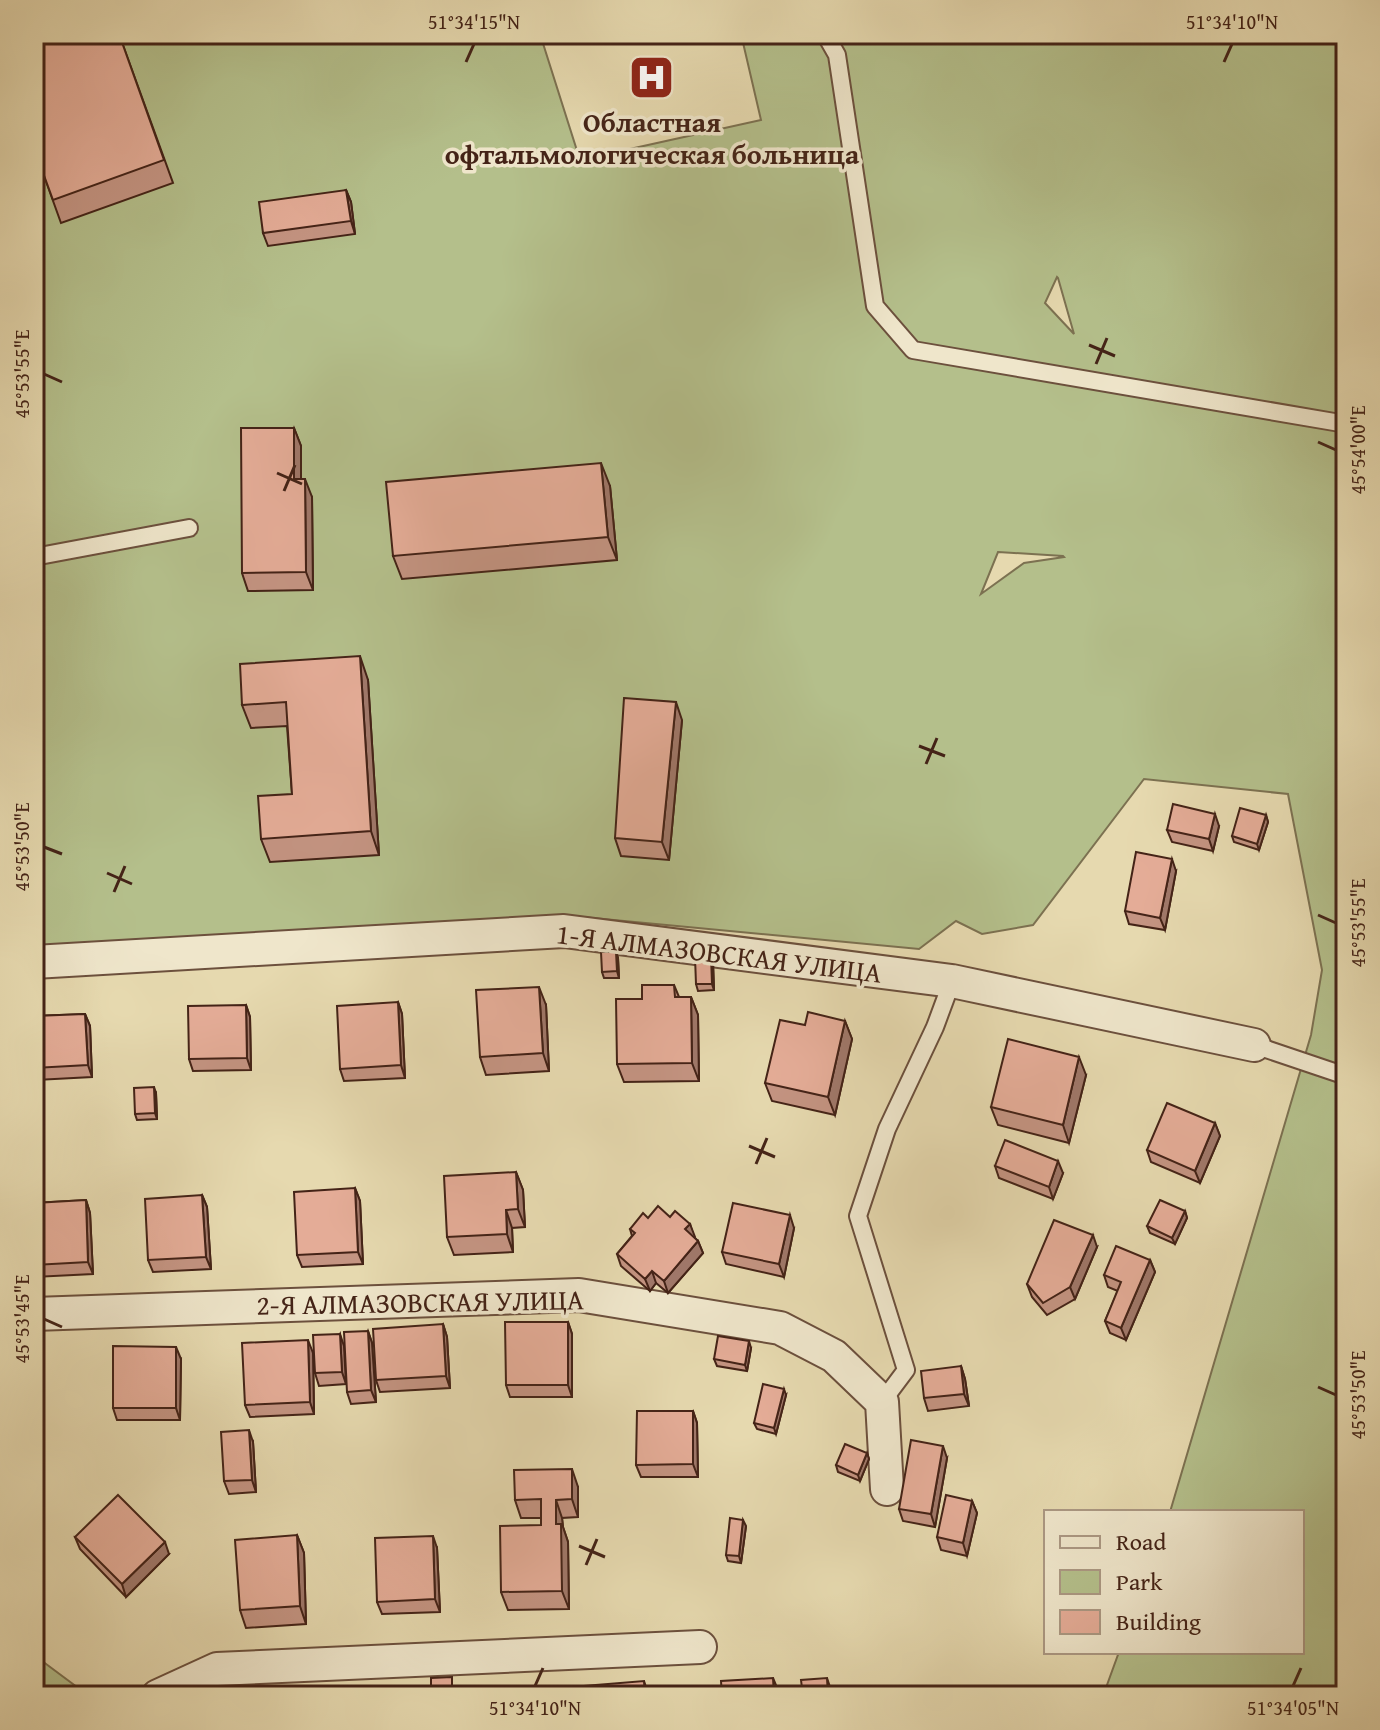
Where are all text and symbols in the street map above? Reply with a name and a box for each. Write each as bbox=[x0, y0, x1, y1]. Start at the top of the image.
text: 51°34'15"N bbox=[428, 7, 520, 36]
text: 51°34'10"N bbox=[1186, 7, 1278, 36]
hospital icon: Областная офтальмологическая больница bbox=[628, 53, 676, 101]
place label: Областная офтальмологическая больница bbox=[445, 101, 860, 174]
text: 45°53'55"E bbox=[7, 330, 36, 418]
text: 45°54'00"E bbox=[1343, 406, 1372, 494]
text: 45°53'50"E bbox=[7, 803, 36, 891]
text: 45°53'55"E bbox=[1343, 879, 1372, 967]
street label: 1-Я АЛМАЗОВСКАЯ УЛИЦА bbox=[554, 912, 884, 993]
text: 45°53'45"E bbox=[7, 1275, 36, 1363]
street label: 2-Я АЛМАЗОВСКАЯ УЛИЦА bbox=[256, 1278, 584, 1325]
text: 45°53'50"E bbox=[1343, 1351, 1372, 1439]
legend bbox=[1044, 1510, 1304, 1654]
text: Road bbox=[1116, 1524, 1166, 1559]
text: Park bbox=[1116, 1564, 1163, 1599]
text: Building bbox=[1116, 1604, 1201, 1639]
text: 51°34'10"N bbox=[489, 1693, 581, 1722]
text: 51°34'05"N bbox=[1247, 1693, 1339, 1722]

